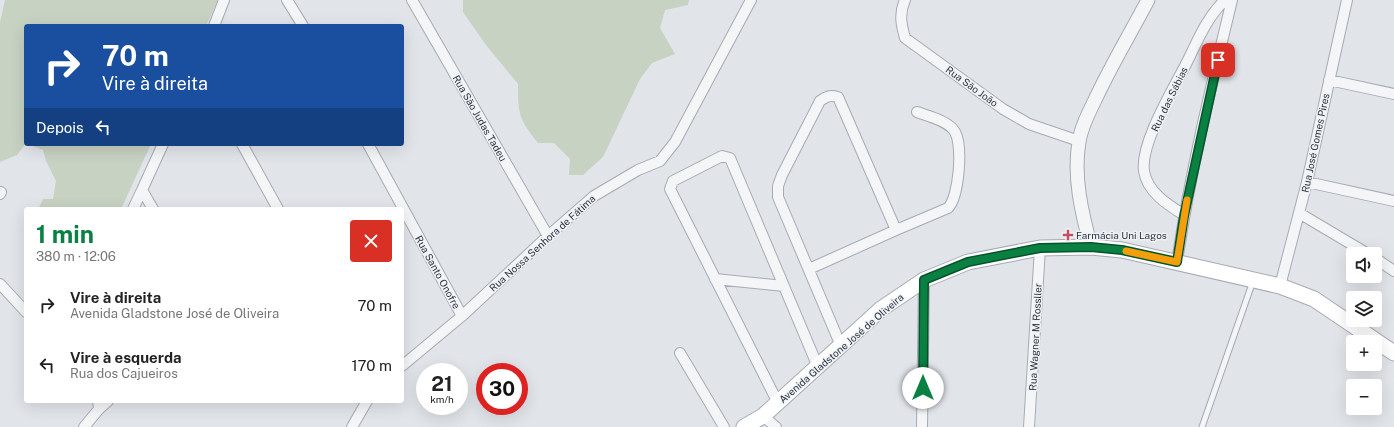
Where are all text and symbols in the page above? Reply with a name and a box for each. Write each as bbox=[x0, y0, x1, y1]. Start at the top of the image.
text: 70 m bbox=[102, 39, 169, 72]
icon: right bbox=[36, 40, 88, 92]
pin bbox=[1201, 43, 1235, 77]
icon: arrive bbox=[1207, 49, 1229, 71]
street label: Rua São João bbox=[944, 63, 1001, 109]
street label: Rua das Sábias bbox=[1148, 65, 1190, 133]
text: Vire à direita bbox=[102, 73, 208, 94]
street label: Rua São Judas Tadeu bbox=[450, 73, 510, 163]
street label: Rua José Gomes Pires bbox=[1299, 92, 1331, 194]
icon: left bbox=[92, 116, 114, 138]
text: Depois bbox=[36, 119, 84, 136]
street label: Rua Nossa Senhora de Fátima bbox=[487, 192, 597, 294]
text: 1 min bbox=[36, 220, 94, 248]
button: close bbox=[350, 220, 392, 262]
place label: Farmácia Uni Lagos bbox=[1076, 229, 1167, 241]
marker: Farmácia Uni Lagos bbox=[1063, 230, 1073, 240]
street label: Rua Santo Onofre bbox=[413, 233, 463, 311]
map controls bbox=[1346, 247, 1382, 415]
button: sound bbox=[1346, 247, 1382, 283]
text: 380 m · 12:06 bbox=[36, 249, 116, 264]
street label: Rua Wagner M Rossller bbox=[1026, 283, 1044, 391]
text: Vire à direita bbox=[70, 289, 161, 306]
street label: Avenida Gladstone José de Oliveira bbox=[776, 291, 906, 405]
button: layers bbox=[1346, 291, 1382, 327]
icon: right bbox=[36, 294, 58, 316]
text: 70 m bbox=[357, 297, 392, 314]
text: Avenida Gladstone José de Oliveira bbox=[70, 306, 279, 321]
button: + bbox=[1346, 335, 1382, 371]
text: Vire à esquerda bbox=[70, 349, 182, 366]
icon: left bbox=[36, 354, 58, 376]
text: 170 m bbox=[351, 357, 392, 374]
speed limit sign: 30 bbox=[476, 363, 528, 415]
text: Rua dos Cajueiros bbox=[70, 366, 178, 381]
position arrow bbox=[902, 367, 944, 409]
text: 21 bbox=[431, 372, 453, 396]
button: − bbox=[1346, 379, 1382, 415]
text: km/h bbox=[430, 393, 454, 405]

